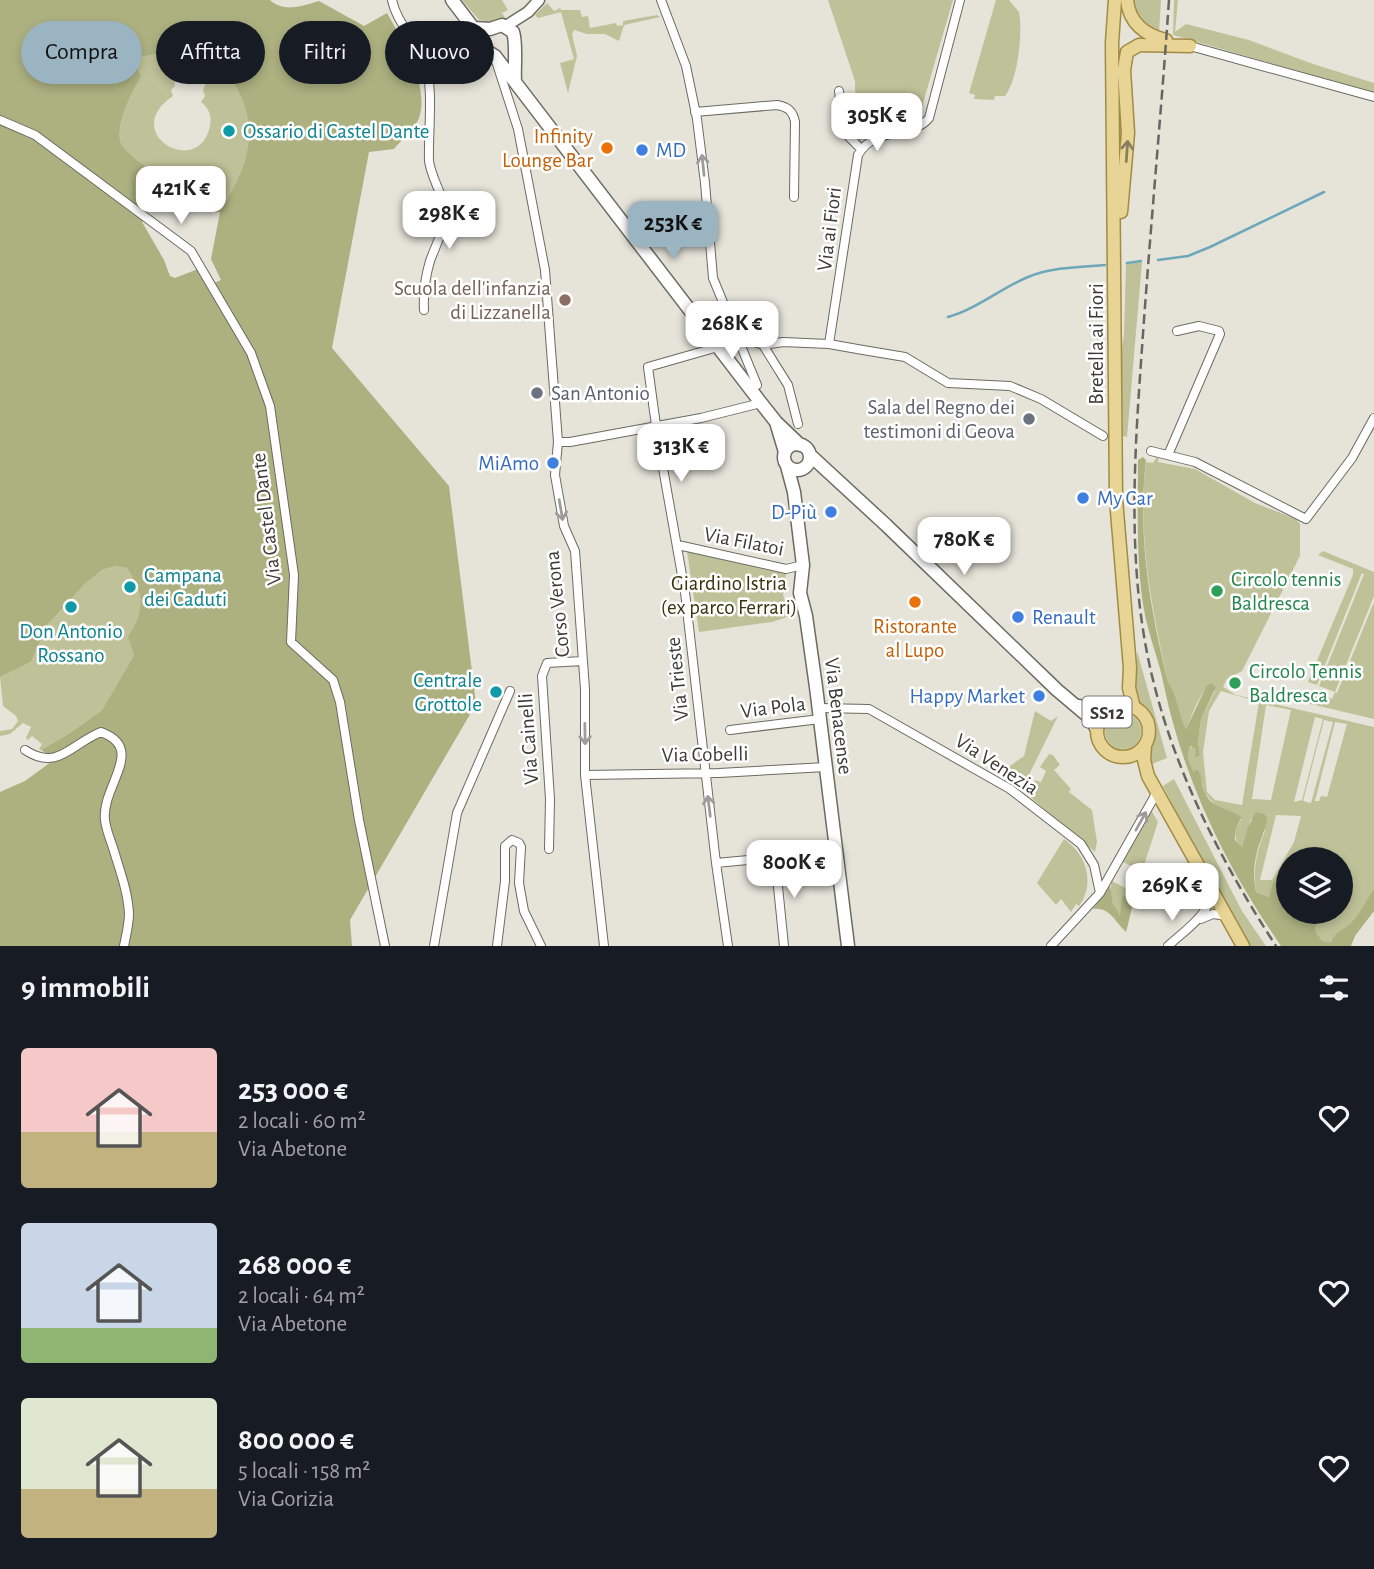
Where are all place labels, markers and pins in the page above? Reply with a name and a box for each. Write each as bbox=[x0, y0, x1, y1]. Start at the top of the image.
pin: 305K € bbox=[820, 94, 934, 153]
place label: Ossario di Castel Dante bbox=[243, 121, 430, 142]
marker: Ossario di Castel Dante bbox=[221, 123, 237, 139]
place label: Infinity Lounge Bar bbox=[502, 126, 593, 171]
marker: Infinity Lounge Bar bbox=[599, 140, 615, 156]
place label: MD bbox=[656, 140, 686, 161]
marker: MD bbox=[634, 142, 650, 158]
pin: 421K € bbox=[124, 166, 238, 226]
pin: 298K € bbox=[392, 191, 506, 251]
pin: 253K € bbox=[616, 202, 730, 261]
place label: Scuola dell'infanzia di Lizzanella bbox=[394, 278, 551, 323]
marker: Scuola dell'infanzia di Lizzanella bbox=[557, 292, 573, 308]
pin: 268K € bbox=[675, 302, 789, 361]
place label: San Antonio bbox=[551, 383, 650, 404]
marker: San Antonio bbox=[529, 385, 545, 401]
place label: Sala del Regno dei testimoni di Geova bbox=[864, 397, 1015, 442]
marker: Sala del Regno dei testimoni di Geova bbox=[1021, 411, 1037, 427]
pin: 313K € bbox=[624, 424, 738, 484]
place label: MiAmo bbox=[478, 453, 539, 474]
marker: MiAmo bbox=[545, 455, 561, 471]
place label: My Car bbox=[1097, 488, 1153, 509]
marker: My Car bbox=[1075, 490, 1091, 506]
place label: D-Più bbox=[771, 502, 817, 523]
marker: D-Più bbox=[823, 504, 839, 520]
pin: 780K € bbox=[907, 518, 1021, 577]
place label: Campana dei Caduti bbox=[144, 565, 227, 610]
place label: Circolo tennis Baldresca bbox=[1231, 569, 1342, 614]
marker: Campana dei Caduti bbox=[122, 579, 138, 595]
marker: Circolo tennis Baldresca bbox=[1209, 583, 1225, 599]
marker: Ristorante al Lupo bbox=[907, 594, 923, 610]
marker: Don Antonio Rossano bbox=[63, 599, 79, 615]
place label: Renault bbox=[1032, 607, 1096, 628]
marker: Renault bbox=[1010, 609, 1026, 625]
place label: Ristorante al Lupo bbox=[873, 616, 957, 661]
place label: Don Antonio Rossano bbox=[19, 621, 123, 666]
place label: Circolo Tennis Baldresca bbox=[1249, 661, 1362, 706]
place label: Centrale Grottole bbox=[413, 670, 482, 715]
marker: Circolo Tennis Baldresca bbox=[1227, 675, 1243, 691]
marker: Centrale Grottole bbox=[488, 684, 504, 700]
place label: Happy Market bbox=[910, 686, 1025, 707]
marker: Happy Market bbox=[1031, 688, 1047, 704]
pin: 800K € bbox=[737, 841, 851, 900]
pin: 269K € bbox=[1115, 864, 1229, 923]

